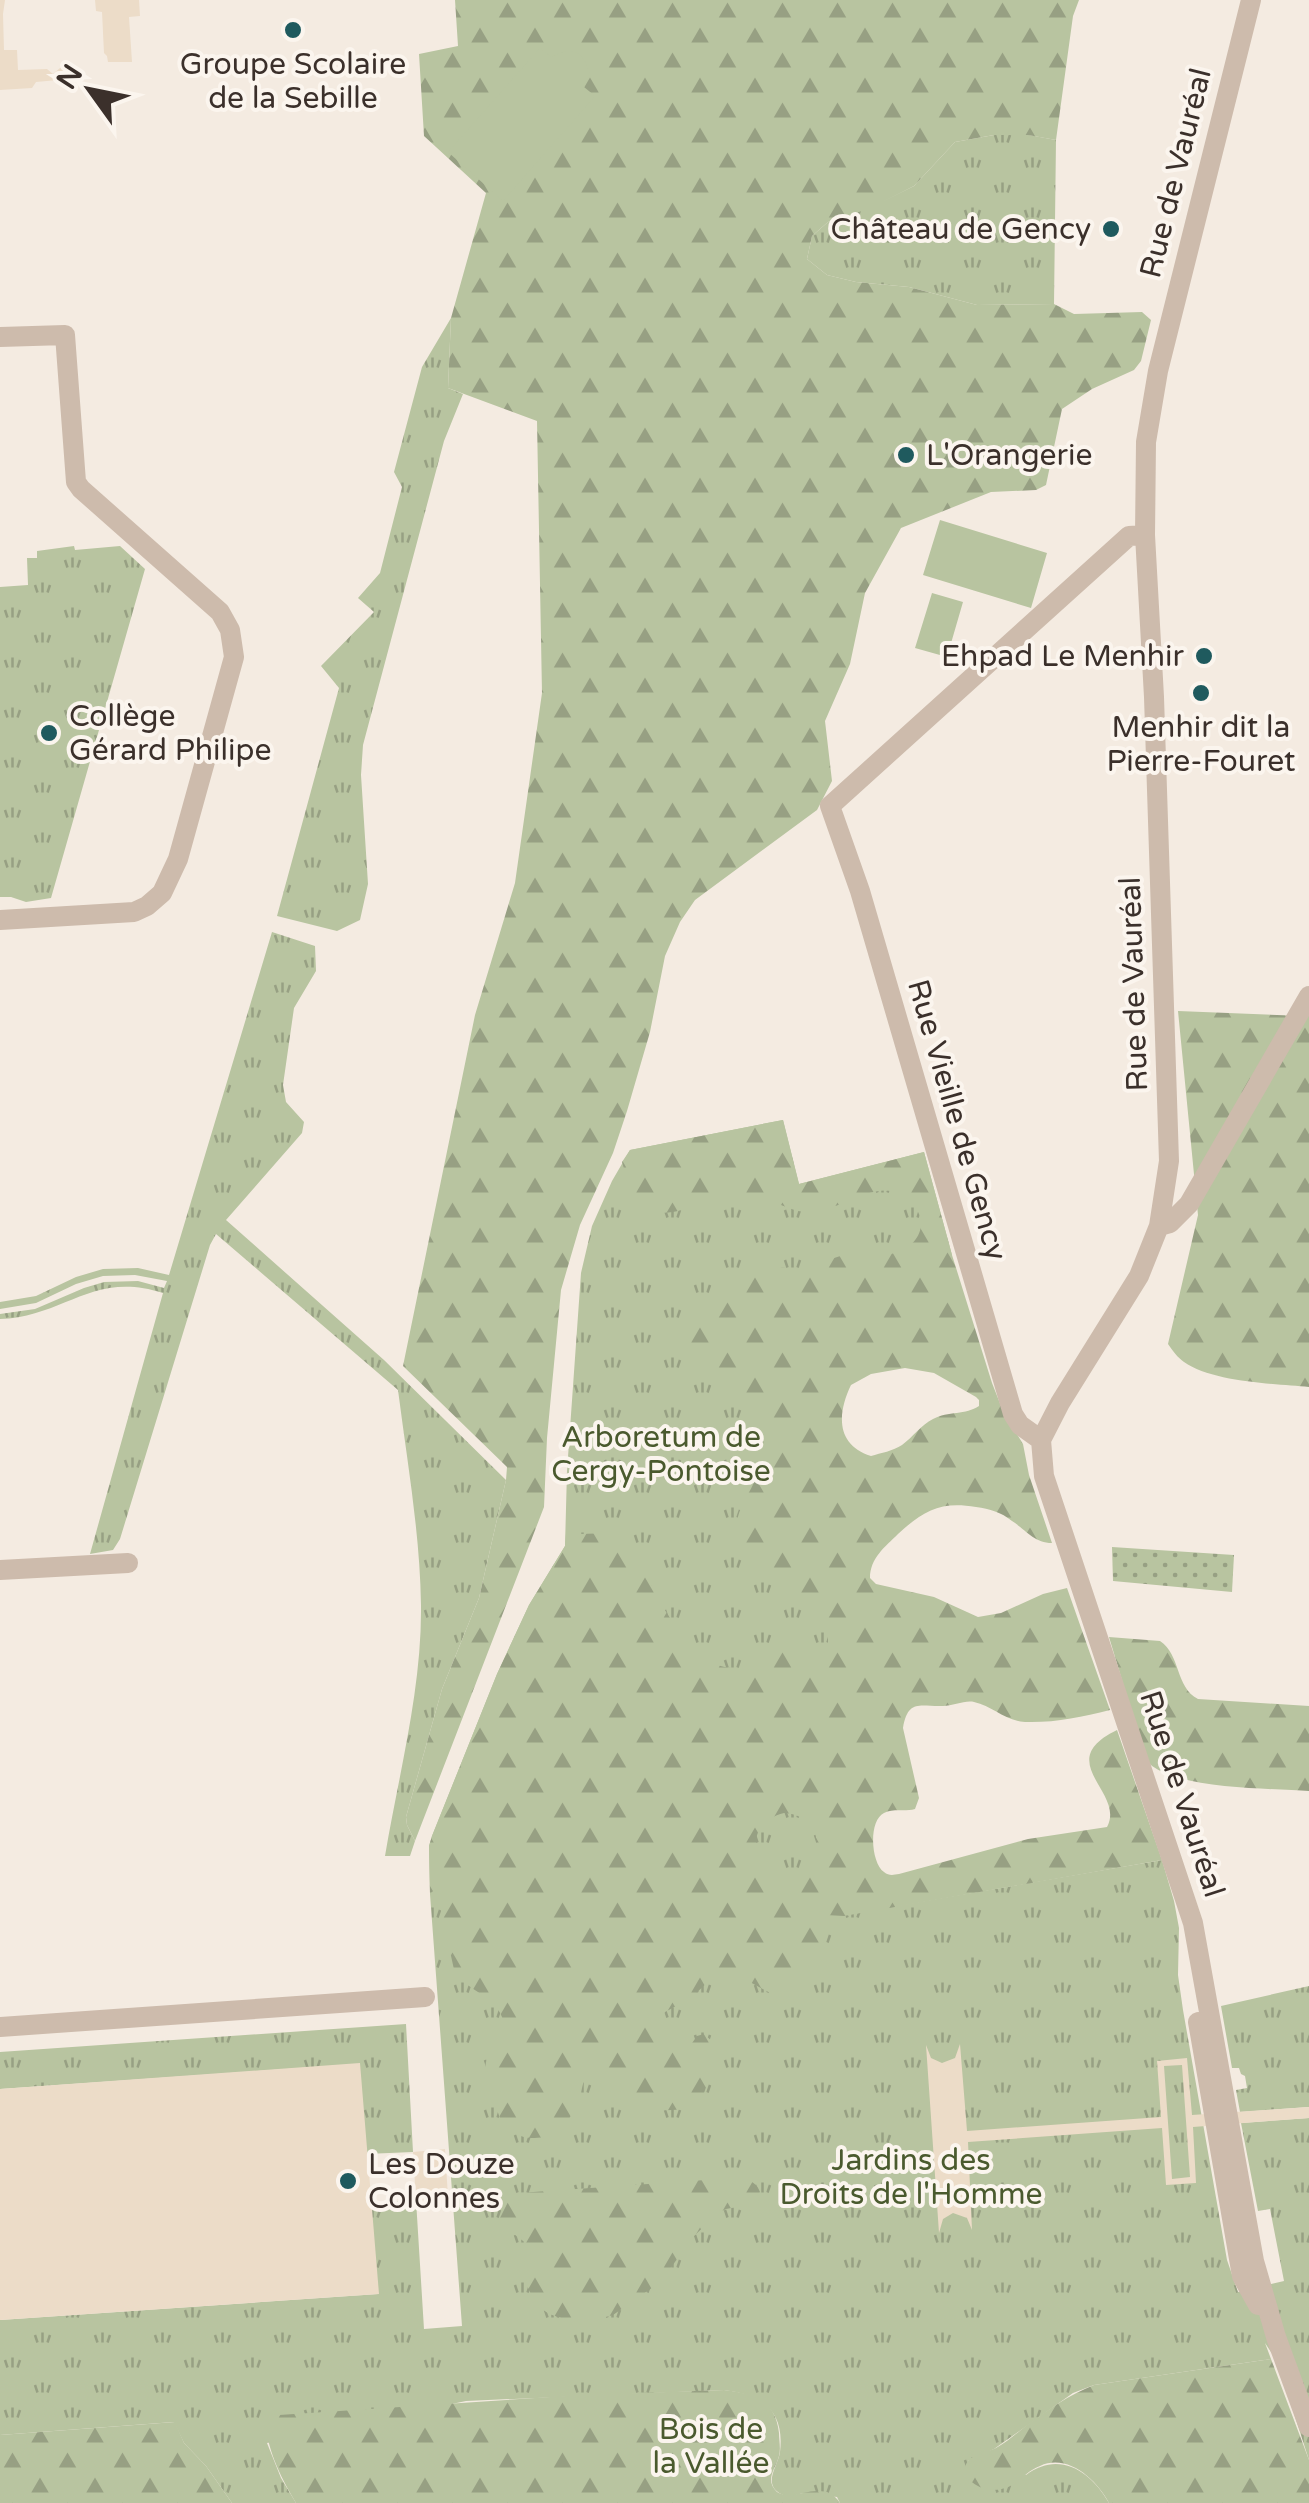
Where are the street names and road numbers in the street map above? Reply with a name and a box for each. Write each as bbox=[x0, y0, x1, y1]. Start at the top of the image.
street label: Rue de Vauréal bbox=[1132, 64, 1220, 282]
street label: Rue de Vauréal bbox=[1112, 876, 1156, 1092]
street label: Rue Vieille de Gency bbox=[899, 975, 1015, 1265]
street label: Rue de Vauréal bbox=[1131, 1686, 1233, 1902]

